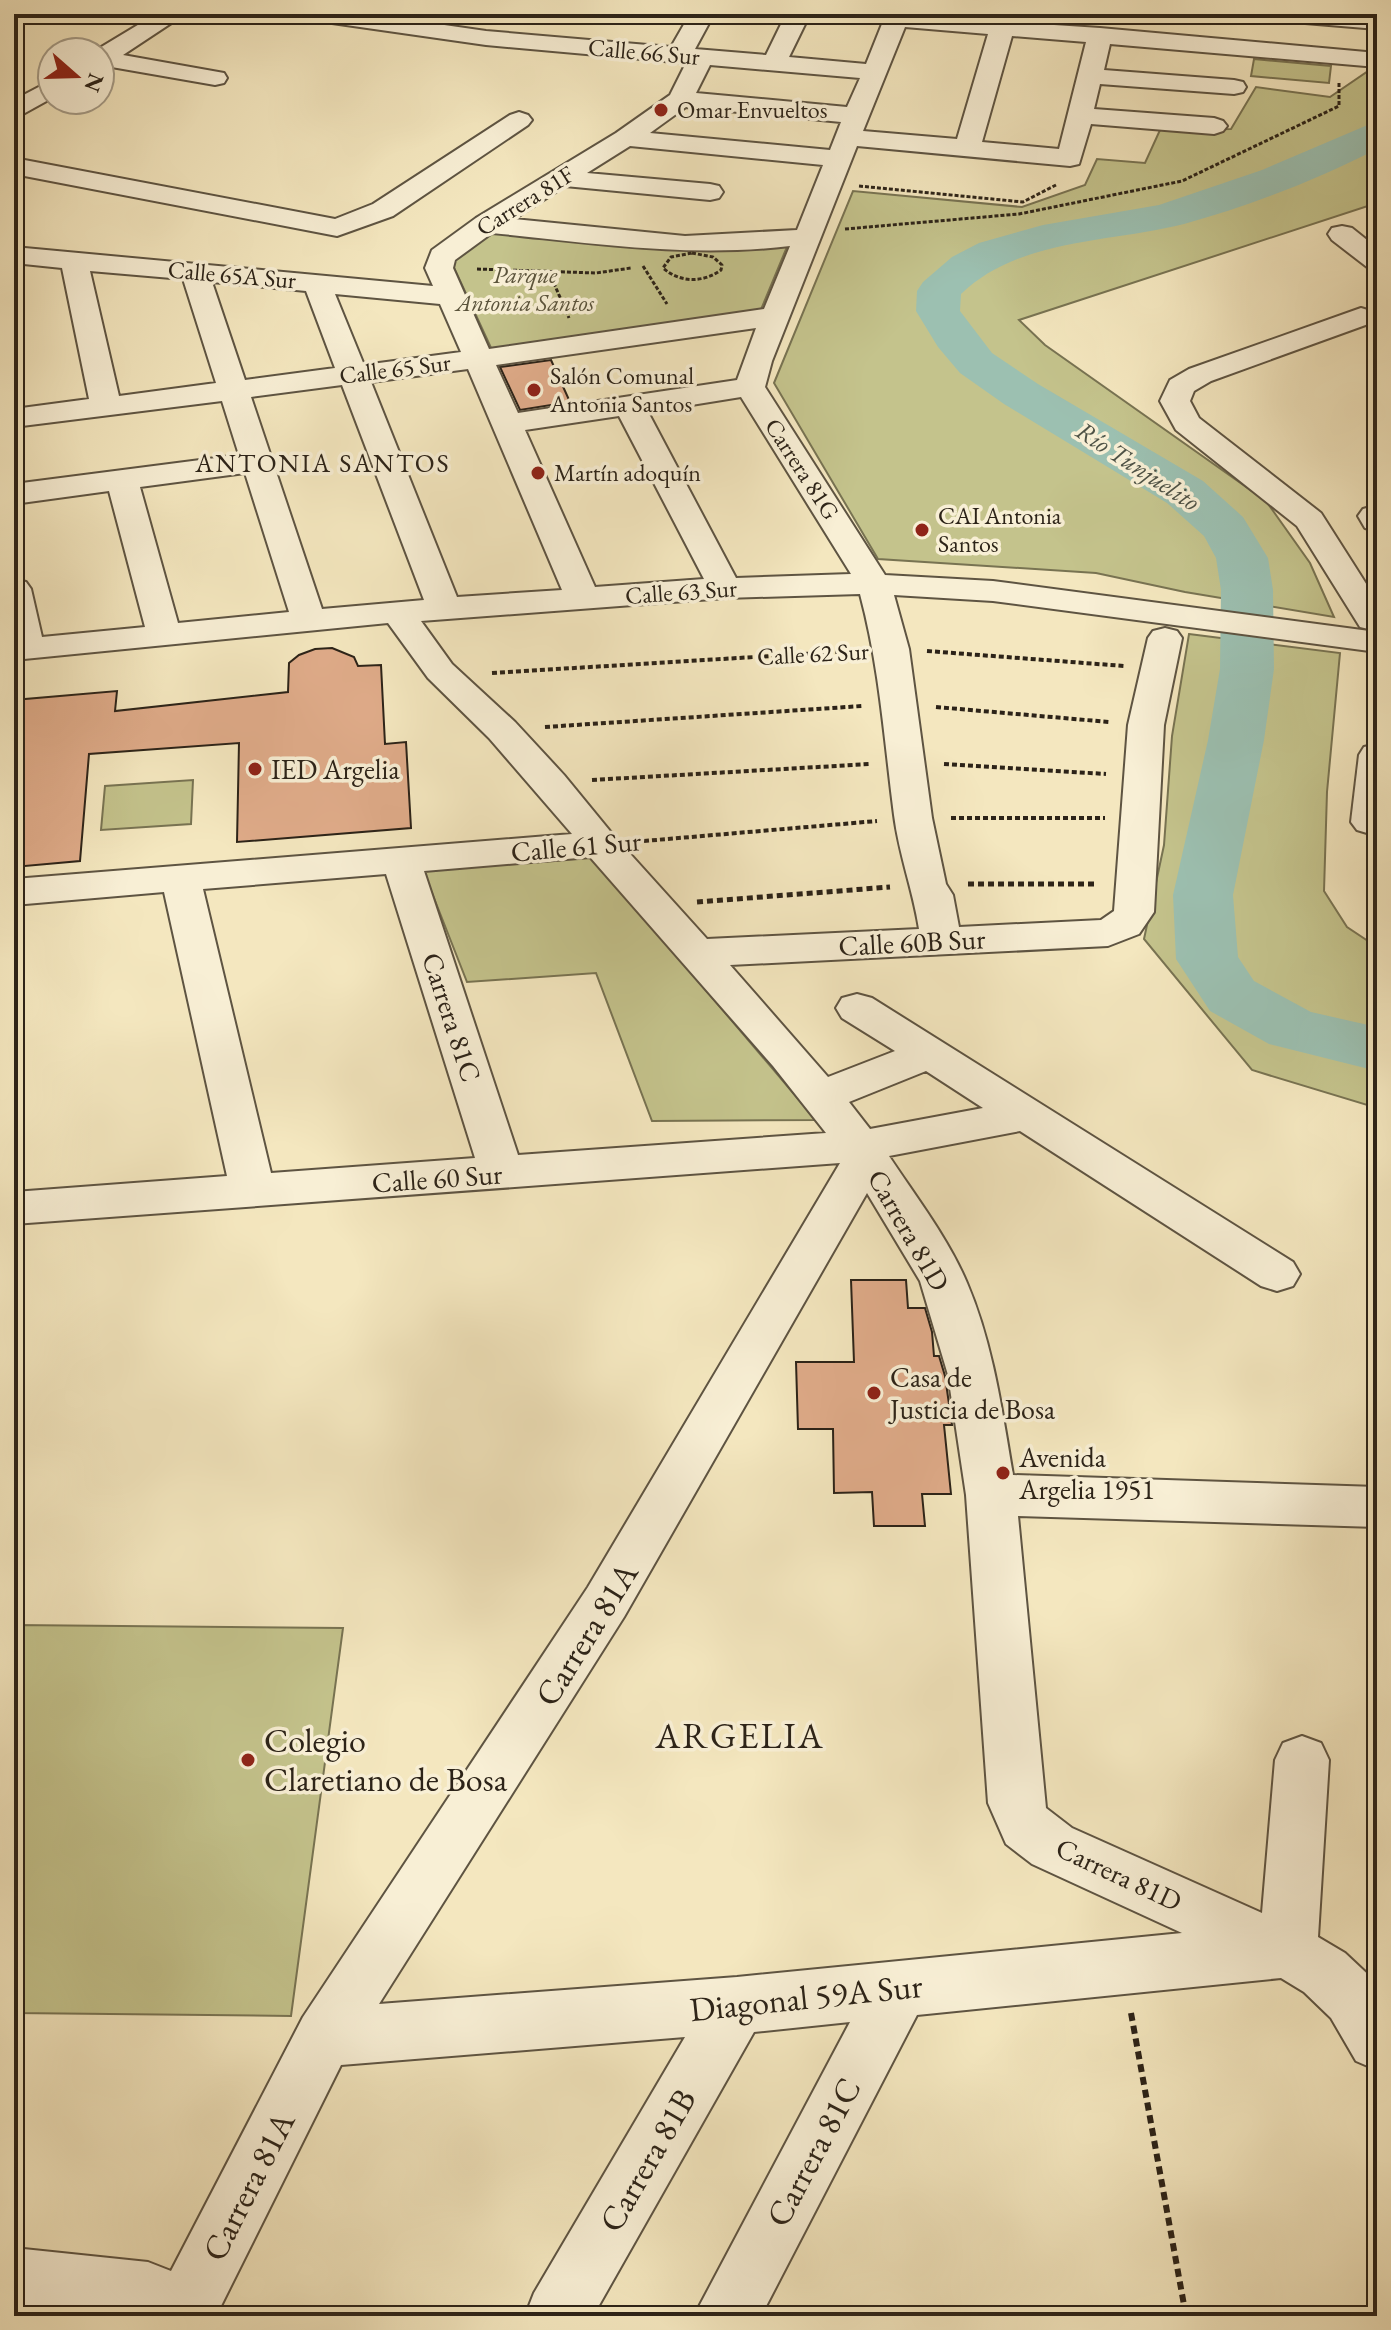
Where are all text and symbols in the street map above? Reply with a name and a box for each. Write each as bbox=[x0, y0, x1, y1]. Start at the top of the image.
street label: Calle 66 Sur bbox=[587, 31, 701, 72]
north arrow bbox=[36, 36, 116, 116]
text: N bbox=[78, 69, 111, 96]
place label: Omar Envueltos bbox=[677, 94, 827, 125]
marker: Omar Envueltos bbox=[652, 101, 670, 119]
street label: Carrera 81F bbox=[470, 158, 579, 243]
street label: Calle 65A Sur bbox=[167, 253, 297, 296]
park label: Parque Antonia Santos bbox=[454, 259, 595, 318]
street label: Calle 65 Sur bbox=[337, 346, 452, 391]
place label: Salón Comunal Antonia Santos bbox=[549, 360, 694, 419]
marker: Salón Comunal Antonia Santos bbox=[525, 381, 543, 399]
street label: Carrera 81G bbox=[758, 412, 847, 525]
water label: Río Tunjuelito bbox=[1070, 413, 1207, 519]
district label: ANTONIA SANTOS bbox=[194, 446, 451, 480]
place label: Martín adoquín bbox=[554, 457, 701, 488]
marker: Martín adoquín bbox=[529, 464, 547, 482]
place label: CAI Antonia Santos bbox=[938, 500, 1062, 559]
marker: CAI Antonia Santos bbox=[913, 521, 931, 539]
street label: Calle 63 Sur bbox=[624, 572, 738, 611]
street label: Calle 62 Sur bbox=[756, 635, 870, 672]
place label: IED Argelia bbox=[271, 751, 400, 787]
marker: IED Argelia bbox=[246, 760, 264, 778]
street label: Calle 61 Sur bbox=[509, 822, 643, 870]
street label: Calle 60B Sur bbox=[838, 920, 987, 964]
street label: Carrera 81C bbox=[414, 948, 490, 1086]
street label: Calle 60 Sur bbox=[371, 1155, 504, 1201]
street label: Carrera 81D bbox=[860, 1163, 958, 1297]
place label: Casa de Justicia de Bosa bbox=[888, 1359, 1056, 1427]
marker: Casa de Justicia de Bosa bbox=[865, 1384, 883, 1402]
place label: Avenida Argelia 1951 bbox=[1018, 1439, 1155, 1507]
marker: Avenida Argelia 1951 bbox=[994, 1464, 1012, 1482]
street label: Carrera 81A bbox=[525, 1553, 648, 1714]
district label: ARGELIA bbox=[654, 1712, 825, 1759]
place label: Colegio Claretiano de Bosa bbox=[264, 1718, 508, 1801]
marker: Colegio Claretiano de Bosa bbox=[239, 1751, 257, 1769]
street label: Carrera 81D bbox=[1050, 1829, 1188, 1919]
street label: Diagonal 59A Sur bbox=[687, 1963, 925, 2031]
street label: Carrera 81C bbox=[756, 2070, 870, 2234]
street label: Carrera 81B bbox=[588, 2081, 706, 2239]
street label: Carrera 81A bbox=[192, 2104, 304, 2268]

